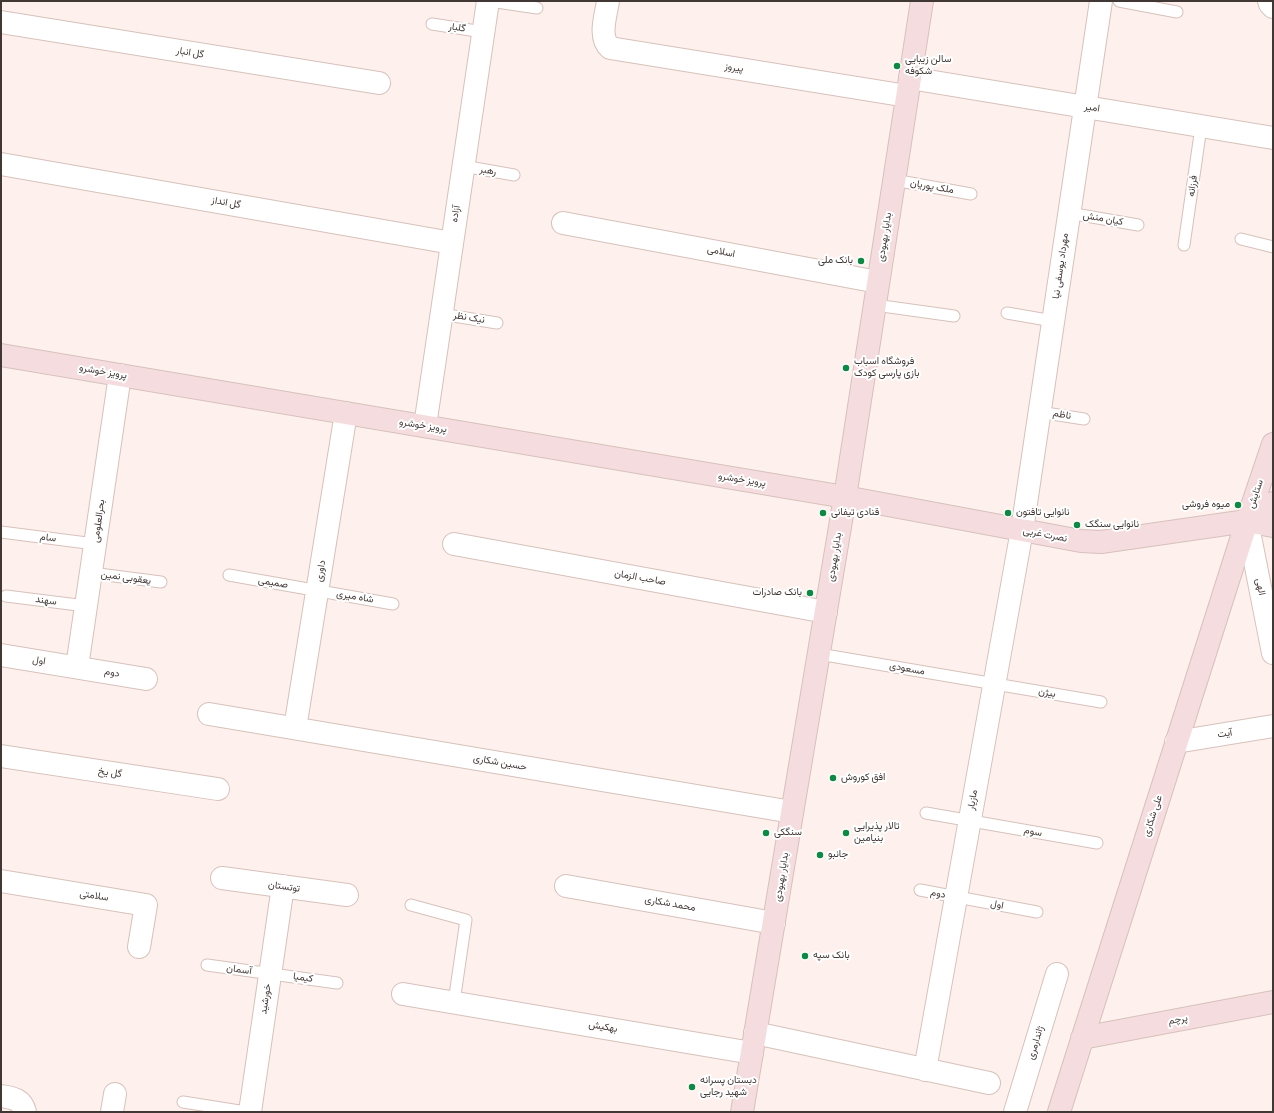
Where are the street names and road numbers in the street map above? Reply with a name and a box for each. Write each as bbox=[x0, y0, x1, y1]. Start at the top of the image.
street label: گلبار bbox=[448, 21, 466, 35]
street label: گل انبار bbox=[175, 45, 205, 61]
street label: پیروز bbox=[724, 61, 744, 75]
street label: امیر bbox=[1083, 101, 1101, 115]
street label: رهبر bbox=[479, 164, 497, 178]
street label: فرزانه bbox=[1186, 175, 1200, 197]
street label: ملک پوریان bbox=[909, 177, 955, 197]
street label: گل انداز bbox=[210, 195, 242, 211]
street label: آزاده bbox=[449, 205, 463, 223]
street label: کیان منش bbox=[1082, 210, 1124, 228]
street label: بدایار بهبودی bbox=[875, 212, 895, 262]
street label: مهرداد یوسفی نیا bbox=[1050, 232, 1072, 300]
street label: اسلامی bbox=[706, 243, 736, 261]
street label: نیک نظر bbox=[452, 310, 486, 326]
street label: پرویز خوشرو bbox=[78, 362, 128, 382]
street label: ناظم bbox=[1052, 408, 1072, 422]
street label: پرویز خوشرو bbox=[398, 416, 448, 436]
street label: پرویز خوشرو bbox=[717, 470, 767, 490]
street label: ستایش bbox=[1245, 478, 1267, 510]
street label: بحرالعلومی bbox=[90, 499, 108, 543]
street label: نصرت غربی bbox=[1022, 525, 1068, 545]
street label: سام bbox=[39, 531, 57, 545]
street label: بدایار بهبودی bbox=[825, 532, 845, 582]
street label: داوری bbox=[313, 559, 329, 583]
street label: صاحب الزمان bbox=[613, 568, 667, 588]
street label: یعقوبی نمین bbox=[100, 569, 152, 587]
street label: صمیمی bbox=[257, 574, 289, 592]
street label: الهی bbox=[1252, 577, 1268, 597]
street label: شاه میری bbox=[335, 588, 375, 606]
street label: سهند bbox=[35, 594, 57, 608]
street label: اول bbox=[32, 654, 46, 668]
street label: مسعودی bbox=[888, 660, 926, 678]
street label: دوم bbox=[103, 666, 121, 680]
street label: بیژن bbox=[1037, 686, 1057, 700]
street label: آیت bbox=[1217, 727, 1233, 741]
street label: حسین شکاری bbox=[472, 752, 528, 774]
street label: گل یخ bbox=[97, 765, 123, 781]
street label: مازیار bbox=[965, 789, 981, 811]
street label: علی شکاری bbox=[1141, 794, 1165, 838]
street label: سوم bbox=[1023, 825, 1043, 839]
street label: بدایار بهبودی bbox=[772, 852, 792, 902]
street label: توتستان bbox=[267, 879, 301, 895]
street label: دوم bbox=[929, 887, 947, 901]
street label: سلامتی bbox=[79, 888, 109, 904]
street label: محمد شکاری bbox=[644, 894, 696, 914]
street label: اول bbox=[989, 898, 1005, 912]
street label: آسمان bbox=[226, 962, 252, 978]
street label: کیمیا bbox=[292, 971, 314, 985]
street label: خورشید bbox=[258, 983, 274, 1015]
street label: پرچم bbox=[1167, 1012, 1189, 1028]
street label: بهکیش bbox=[588, 1019, 618, 1035]
street label: ژاندارمری bbox=[1025, 1025, 1047, 1061]

